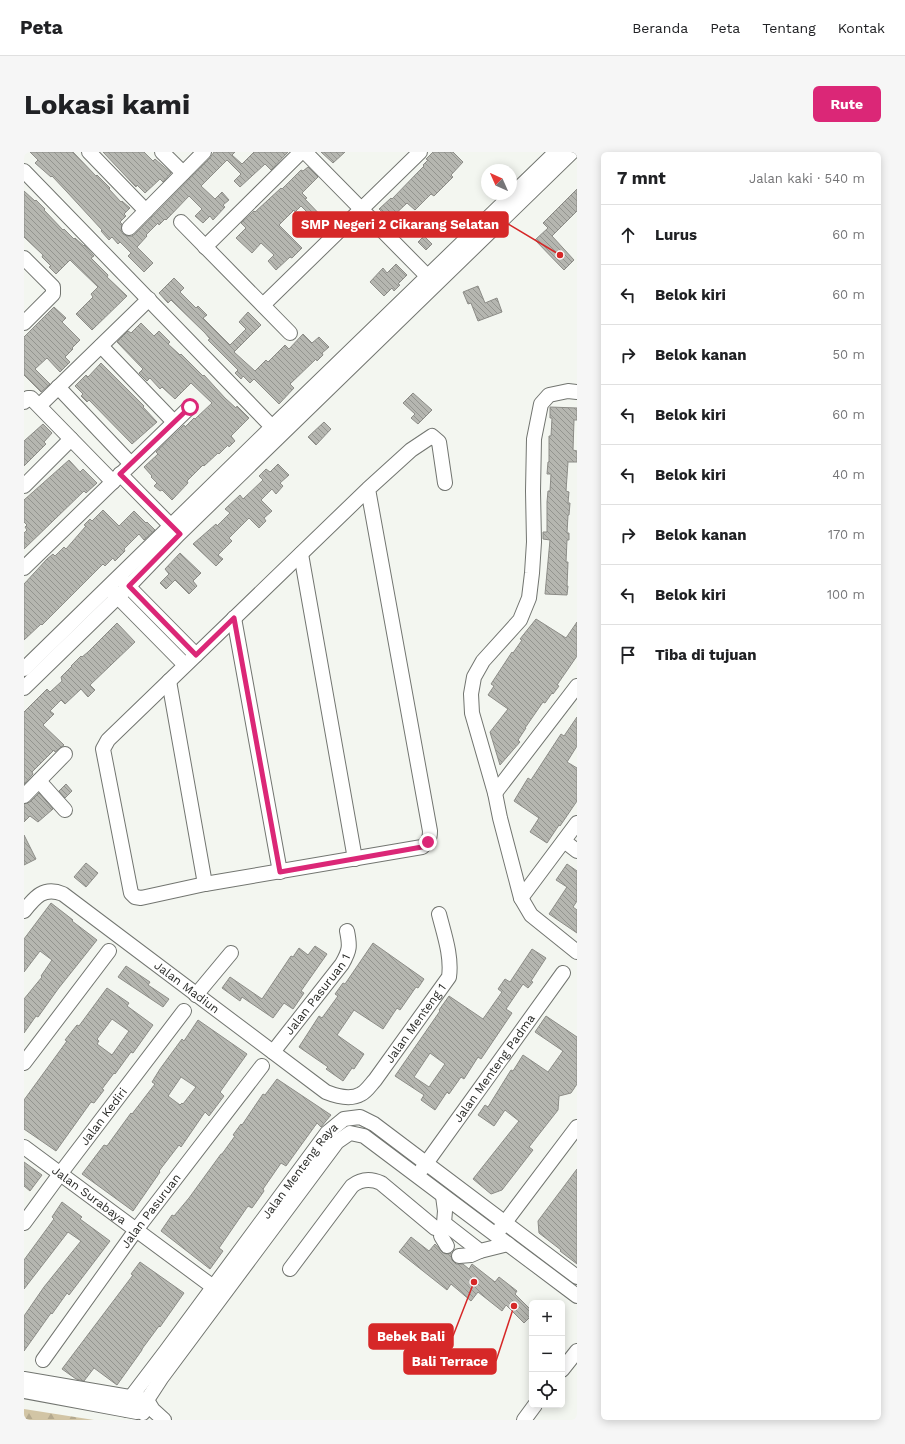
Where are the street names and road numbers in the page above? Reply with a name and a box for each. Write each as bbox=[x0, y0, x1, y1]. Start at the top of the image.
street label: Jalan Pasuruan 1 bbox=[282, 952, 353, 1038]
street label: Jalan Madiun bbox=[151, 958, 222, 1016]
street label: Jalan Menteng 1 bbox=[383, 981, 449, 1066]
street label: Jalan Menteng Padma bbox=[451, 1011, 538, 1125]
street label: Jalan Kediri bbox=[77, 1085, 130, 1148]
street label: Jalan Menteng Raya bbox=[259, 1120, 341, 1222]
street label: Jalan Surabaya bbox=[49, 1163, 129, 1227]
street label: Jalan Pasuruan bbox=[118, 1171, 184, 1251]

